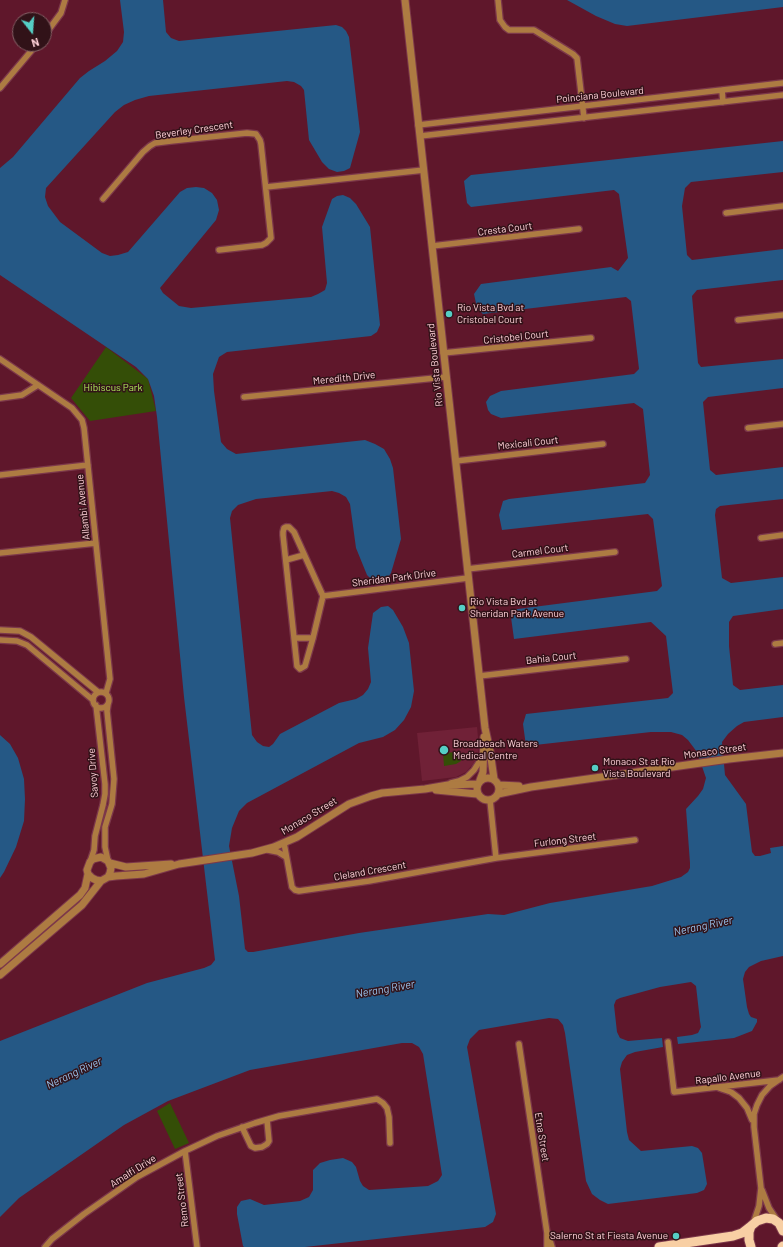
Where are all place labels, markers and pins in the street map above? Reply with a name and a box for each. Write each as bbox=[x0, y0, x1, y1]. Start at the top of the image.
place label: Rio Vista Bvd at Cristobel Court bbox=[457, 302, 524, 326]
marker: Rio Vista Bvd at Cristobel Court bbox=[444, 309, 454, 319]
place label: Rio Vista Bvd at Sheridan Park Avenue bbox=[470, 596, 564, 620]
marker: Rio Vista Bvd at Sheridan Park Avenue bbox=[457, 603, 467, 613]
place label: Broadbeach Waters Medical Centre bbox=[453, 738, 538, 762]
marker: Broadbeach Waters Medical Centre bbox=[438, 744, 450, 756]
place label: Monaco St at Rio Vista Boulevard bbox=[603, 756, 675, 780]
marker: Monaco St at Rio Vista Boulevard bbox=[590, 763, 600, 773]
place label: Salerno St at Fiesta Avenue bbox=[550, 1230, 668, 1242]
marker: Salerno St at Fiesta Avenue bbox=[671, 1231, 681, 1241]

